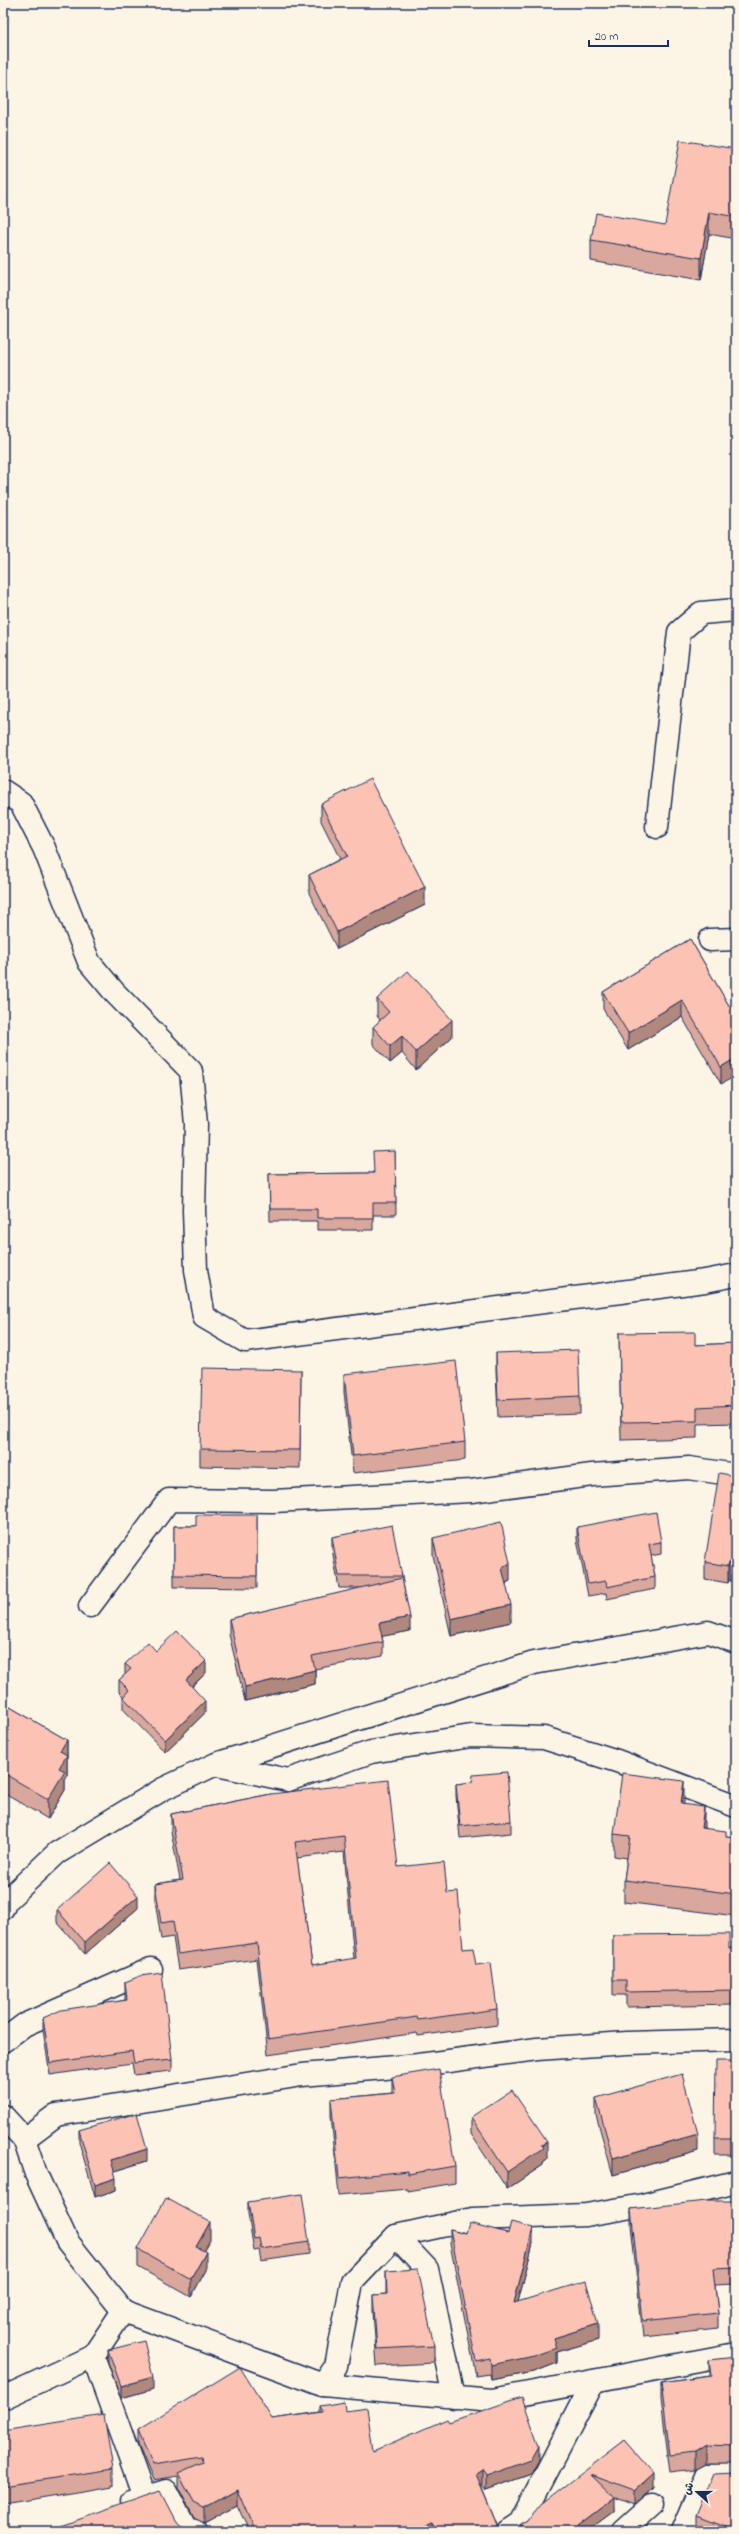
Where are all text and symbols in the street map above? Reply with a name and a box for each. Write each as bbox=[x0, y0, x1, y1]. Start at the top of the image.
scale bar bbox=[589, 22, 668, 48]
text: 20 m bbox=[595, 28, 618, 46]
north arrow bbox=[677, 2472, 717, 2512]
text: ش bbox=[679, 2480, 698, 2497]

